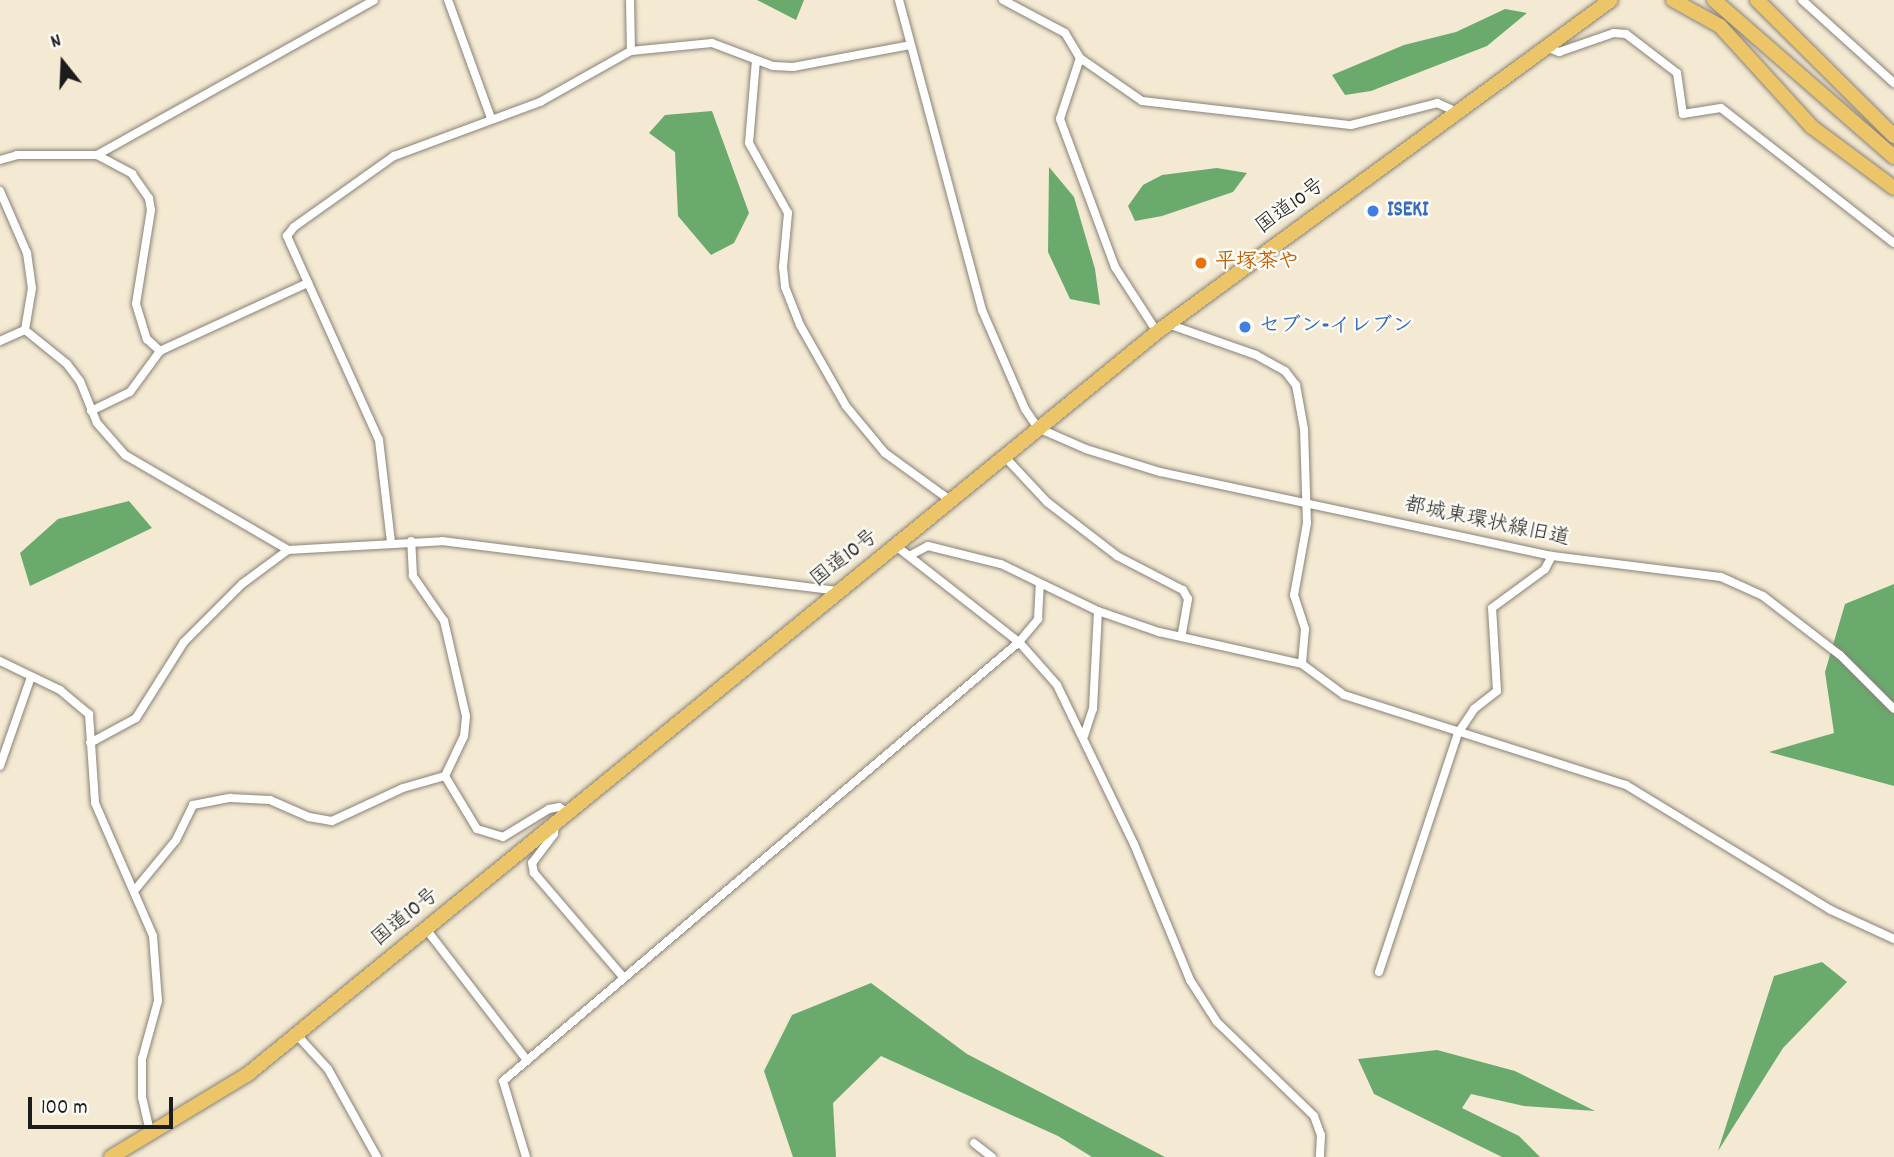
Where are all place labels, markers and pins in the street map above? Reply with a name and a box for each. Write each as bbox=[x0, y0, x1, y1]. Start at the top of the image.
place label: ISEKI bbox=[1387, 198, 1429, 224]
marker: ISEKI bbox=[1365, 203, 1381, 219]
place label: 平塚茶や bbox=[1215, 250, 1299, 276]
marker: 平塚茶や bbox=[1193, 255, 1209, 271]
place label: セブン-イレブン bbox=[1259, 314, 1413, 340]
marker: セブン-イレブン bbox=[1237, 319, 1253, 335]

